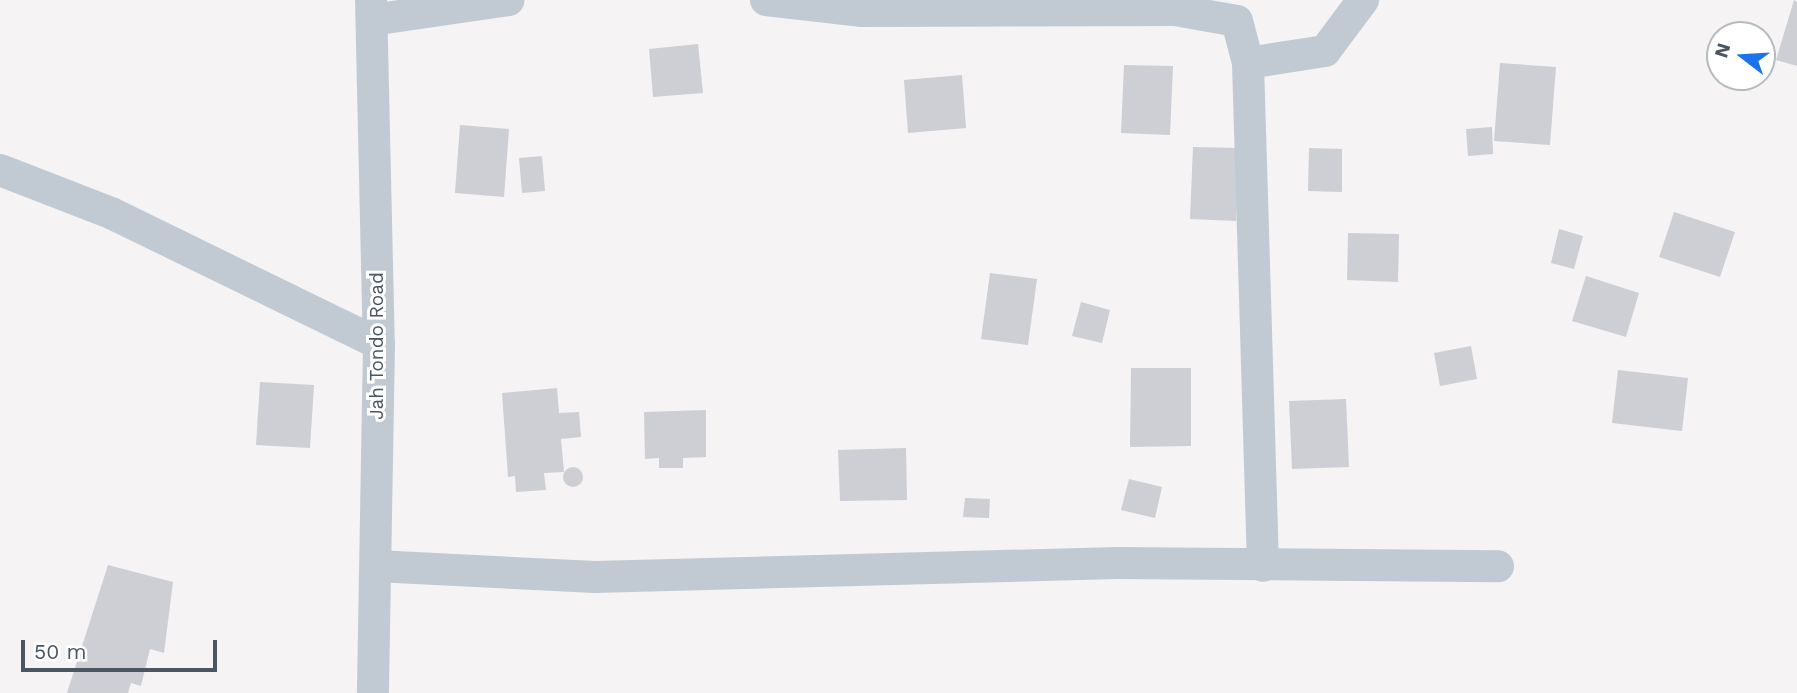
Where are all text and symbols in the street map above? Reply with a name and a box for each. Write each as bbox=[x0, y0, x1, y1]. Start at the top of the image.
north arrow bbox=[1706, 21, 1776, 91]
text: N bbox=[1709, 40, 1735, 60]
street label: Jah Tondo Road bbox=[366, 272, 388, 420]
scale bar bbox=[24, 626, 220, 670]
text: 50 m bbox=[34, 639, 86, 664]

